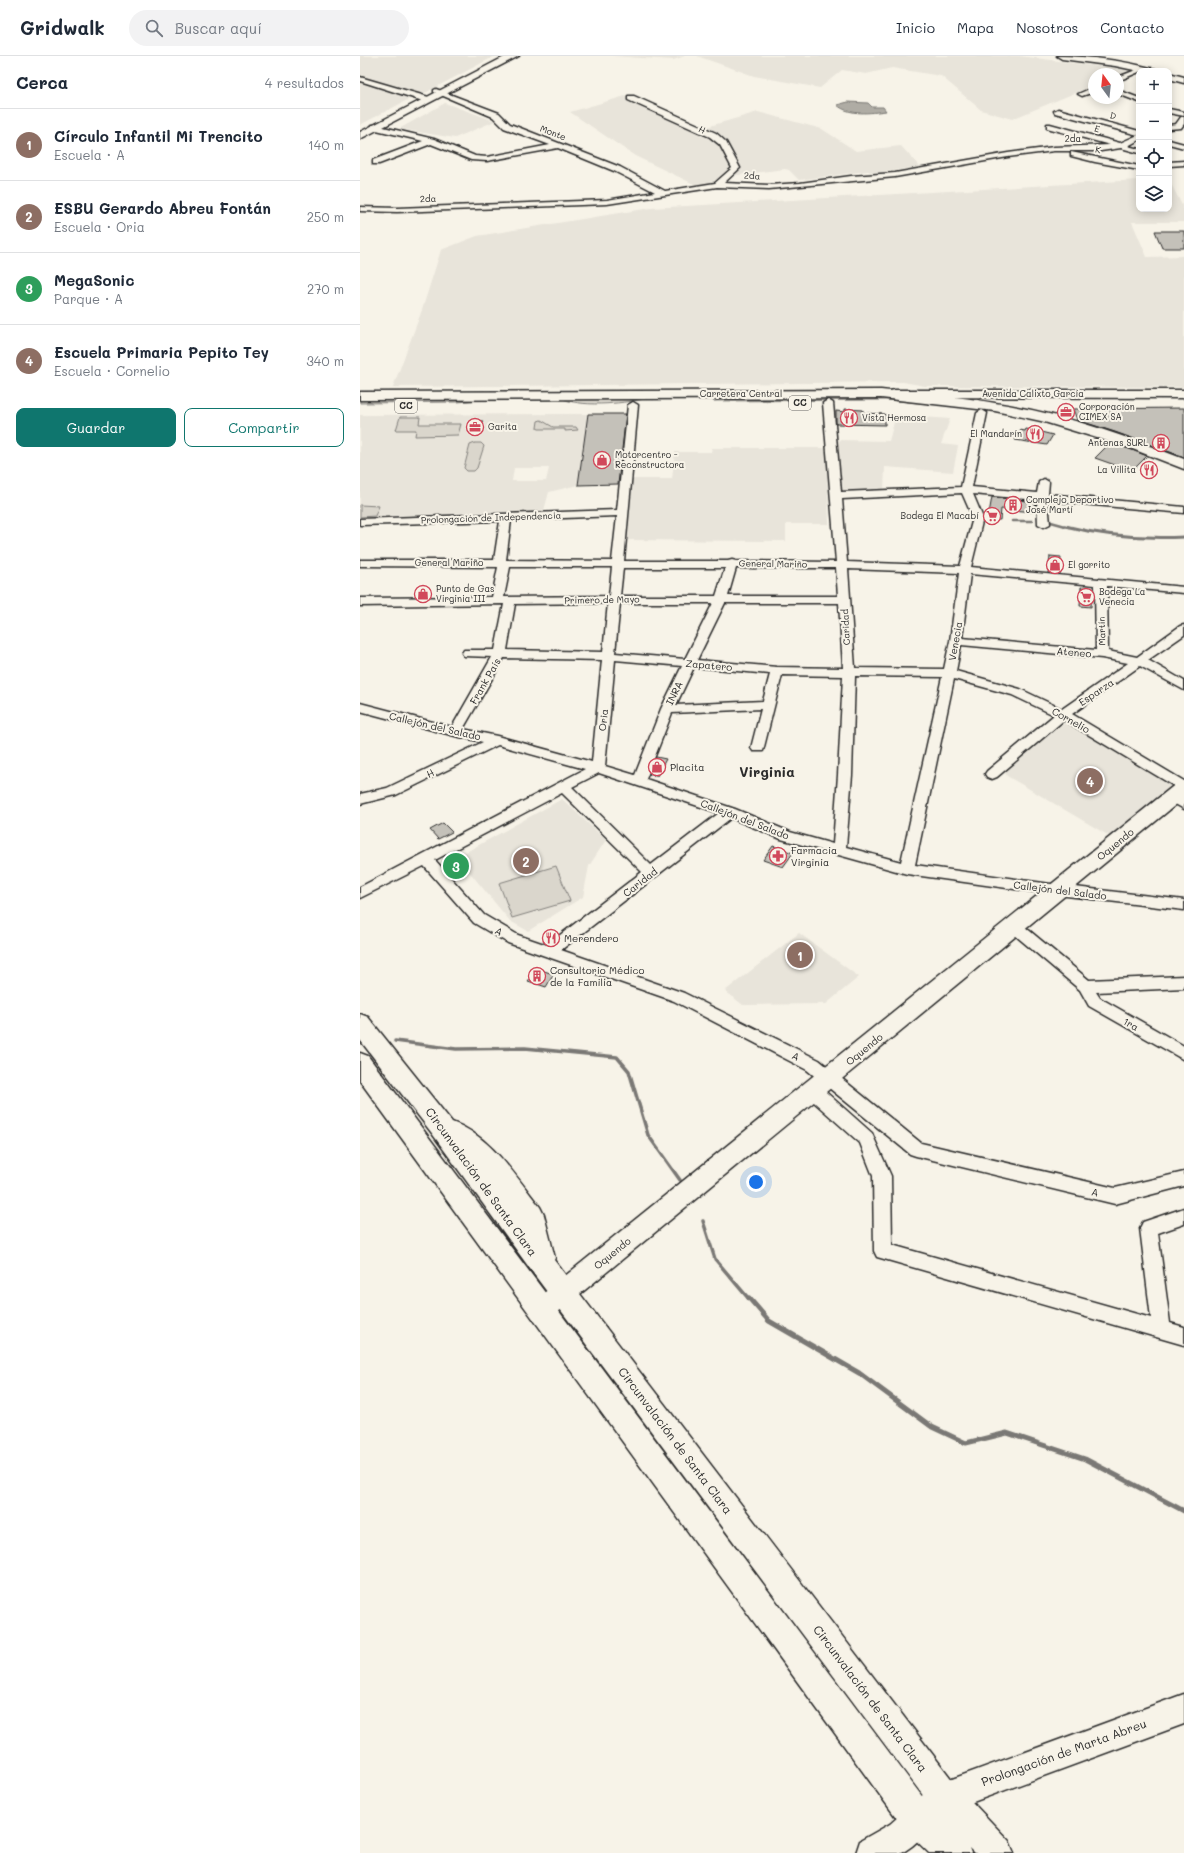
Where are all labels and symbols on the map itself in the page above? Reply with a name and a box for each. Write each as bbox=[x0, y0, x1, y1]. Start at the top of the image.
north arrow bbox=[1088, 68, 1124, 104]
street label: D bbox=[1109, 109, 1118, 122]
street label: Monte bbox=[539, 123, 568, 143]
street label: H bbox=[697, 123, 708, 136]
street label: E bbox=[1093, 123, 1101, 135]
street label: 2da bbox=[1065, 133, 1082, 144]
street label: K bbox=[1094, 144, 1102, 156]
street label: 2da bbox=[744, 170, 761, 181]
street label: 2da bbox=[420, 193, 437, 204]
street label: Carretera Central bbox=[700, 388, 782, 399]
street label: Avenida Calixto García bbox=[982, 388, 1084, 399]
road number: CC bbox=[789, 396, 811, 410]
road number: CC bbox=[395, 399, 417, 413]
place label: Corporación CIMEX SA bbox=[1079, 401, 1135, 422]
office icon: Corporación CIMEX SA bbox=[1056, 402, 1076, 422]
restaurant icon: Vista Hermosa bbox=[839, 408, 859, 428]
place label: Vista Hermosa bbox=[862, 412, 927, 423]
office icon: Garita bbox=[465, 417, 485, 437]
place label: Garita bbox=[488, 421, 518, 432]
restaurant icon: El Mandarín bbox=[1025, 424, 1045, 444]
place label: El Mandarín bbox=[970, 428, 1022, 439]
building icon: Antenas SURL bbox=[1151, 433, 1171, 453]
place label: Antenas SURL bbox=[1088, 437, 1148, 448]
place label: Motorcentro - Reconstructora bbox=[615, 449, 685, 470]
shop icon: Motorcentro - Reconstructora bbox=[592, 450, 612, 470]
restaurant icon: La Villita bbox=[1139, 460, 1159, 480]
place label: La Villita bbox=[1097, 464, 1136, 475]
place label: Complejo Deportivo José Martí bbox=[1026, 494, 1114, 515]
building icon: Complejo Deportivo José Martí bbox=[1003, 495, 1023, 515]
supermarket icon: Bodega El Macabí bbox=[982, 506, 1002, 526]
street label: Prolongación de Independencia bbox=[421, 510, 562, 525]
place label: Bodega El Macabí bbox=[901, 510, 979, 521]
shop icon: El gorrito bbox=[1045, 555, 1065, 575]
street label: General Mariño bbox=[415, 557, 484, 568]
street label: General Mariño bbox=[739, 557, 808, 570]
place label: El gorrito bbox=[1068, 559, 1111, 570]
place label: Punto de Gas Virginia III bbox=[436, 583, 494, 604]
shop icon: Punto de Gas Virginia III bbox=[413, 584, 433, 604]
place label: Bodega La Venecia bbox=[1099, 586, 1146, 607]
supermarket icon: Bodega La Venecia bbox=[1076, 587, 1096, 607]
street label: Primero de Mayo bbox=[564, 593, 640, 606]
street label: Caridad bbox=[839, 608, 852, 645]
street label: Martín bbox=[1096, 616, 1107, 646]
street label: Venecia bbox=[945, 620, 965, 662]
street label: Ateneo bbox=[1056, 643, 1092, 661]
street label: Frank País bbox=[466, 655, 504, 707]
street label: Zapatero bbox=[685, 656, 733, 674]
street label: Esparza bbox=[1076, 675, 1116, 709]
street label: INRA bbox=[662, 679, 686, 707]
street label: Cornelio bbox=[1050, 704, 1093, 736]
street label: Oria bbox=[595, 708, 611, 732]
street label: Callejón del Salado bbox=[388, 709, 482, 743]
shop icon: Placita bbox=[647, 757, 667, 777]
place label: Placita bbox=[670, 760, 704, 774]
district label: Virginia bbox=[739, 762, 795, 781]
street label: H bbox=[424, 765, 436, 781]
pin: 4 bbox=[1077, 766, 1103, 796]
street label: Callejón del Salado bbox=[699, 796, 791, 842]
street label: Oquendo bbox=[1094, 825, 1136, 863]
place label: Farmacia Virginia bbox=[791, 843, 837, 869]
pin: 2 bbox=[513, 846, 539, 876]
pharmacy icon: Farmacia Virginia bbox=[768, 846, 788, 866]
pin: 3 bbox=[443, 851, 469, 881]
street label: Caridad bbox=[620, 864, 660, 900]
street label: Callejón del Salado bbox=[1013, 877, 1107, 903]
street label: A bbox=[492, 923, 506, 939]
restaurant icon: Merendero bbox=[541, 928, 561, 948]
place label: Merendero bbox=[564, 931, 618, 945]
pin: 1 bbox=[787, 940, 813, 970]
place label: Consultorio Médico de la Familia bbox=[550, 963, 644, 989]
building icon: Consultorio Médico de la Familia bbox=[527, 966, 547, 986]
street label: 1ra bbox=[1121, 1014, 1141, 1034]
street label: Oquendo bbox=[843, 1030, 885, 1068]
street label: A bbox=[790, 1048, 802, 1064]
street label: Circunvalación de Santa Clara bbox=[422, 1104, 541, 1259]
your location bbox=[746, 1172, 766, 1192]
street label: A bbox=[1090, 1184, 1100, 1200]
street label: Oquendo bbox=[591, 1234, 633, 1272]
street label: Circunvalación de Santa Clara bbox=[615, 1364, 736, 1517]
street label: Circunvalación de Santa Clara bbox=[810, 1622, 931, 1775]
street label: Prolongación de Marta Abreu bbox=[979, 1715, 1148, 1789]

